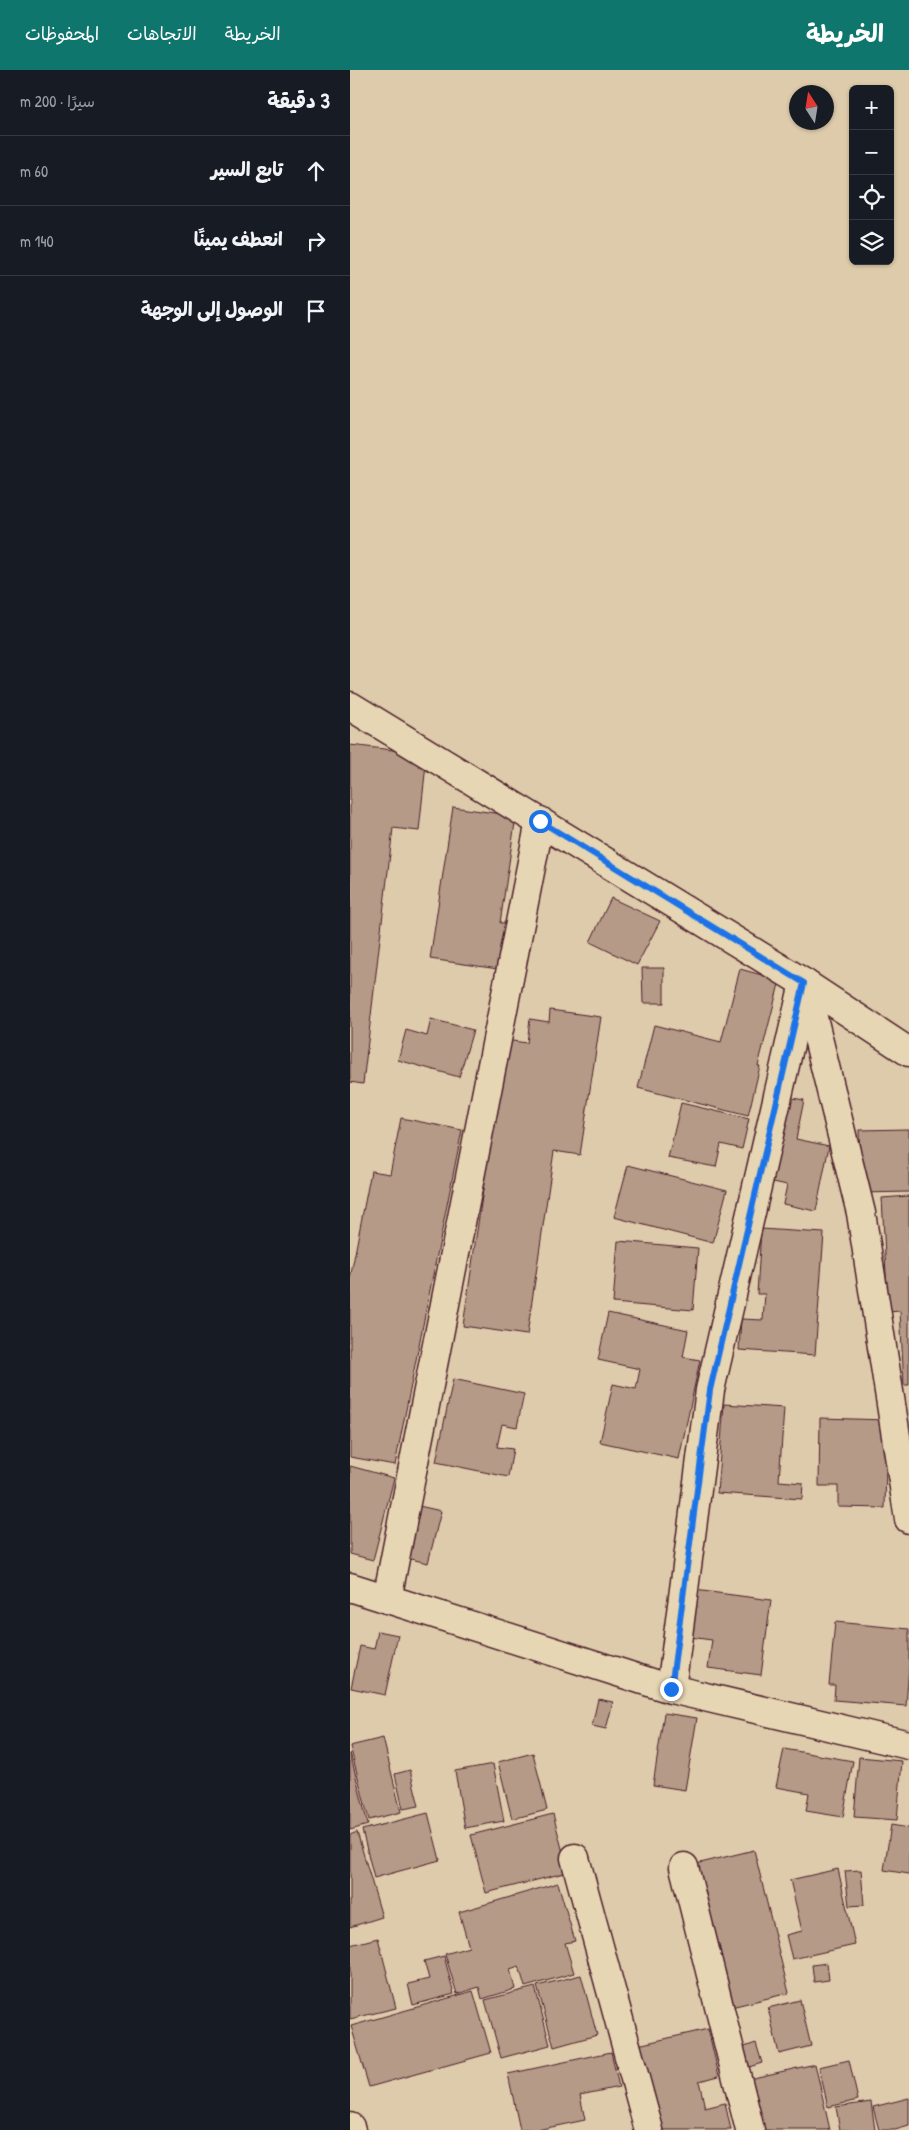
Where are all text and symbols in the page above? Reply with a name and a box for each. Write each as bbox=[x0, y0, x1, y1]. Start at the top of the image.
text: الخريطة bbox=[806, 17, 884, 49]
text: المحفوظات bbox=[25, 21, 99, 46]
text: الاتجاهات bbox=[127, 21, 197, 46]
text: الخريطة bbox=[225, 21, 281, 46]
north arrow bbox=[789, 85, 834, 130]
map controls bbox=[849, 85, 894, 265]
button: + bbox=[849, 85, 894, 130]
text: 3 دقيقة bbox=[267, 86, 330, 115]
text: سيرًا · 200 m bbox=[20, 90, 95, 112]
button: − bbox=[849, 130, 894, 175]
text: تابع السير bbox=[211, 156, 283, 182]
icon: ahead bbox=[302, 157, 330, 185]
text: 60 m bbox=[20, 160, 48, 182]
button: locate bbox=[849, 175, 894, 220]
button: layers bbox=[849, 220, 894, 265]
text: انعطف يمينًا bbox=[194, 226, 283, 252]
icon: right bbox=[302, 227, 330, 255]
text: 140 m bbox=[20, 230, 54, 252]
text: الوصول إلى الوجهة bbox=[141, 296, 283, 322]
icon: arrive bbox=[302, 297, 330, 325]
route start bbox=[529, 810, 552, 833]
route end bbox=[660, 1678, 683, 1701]

